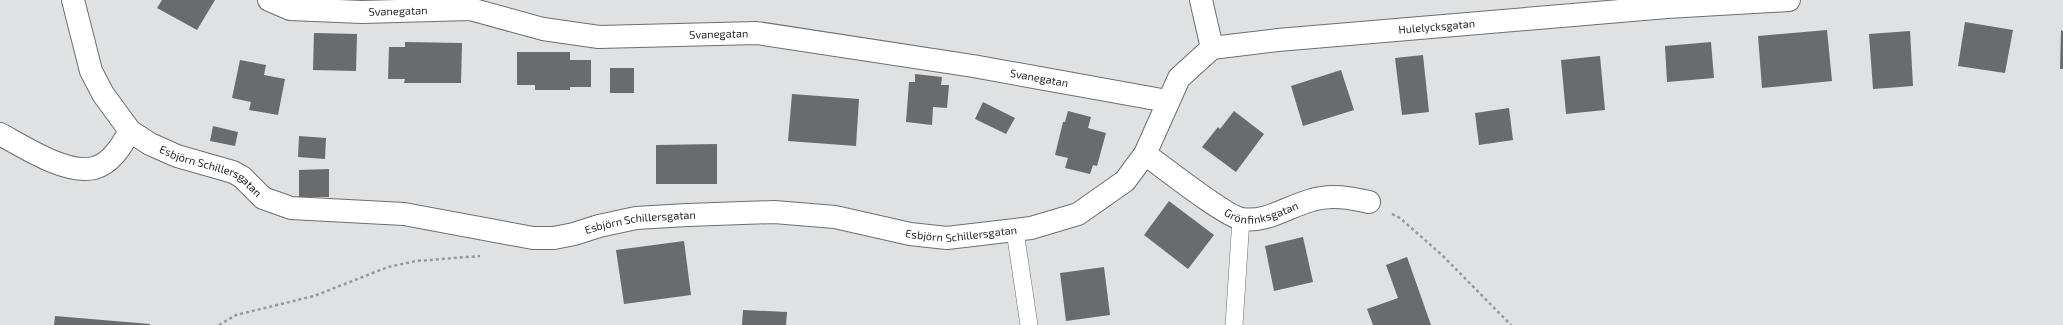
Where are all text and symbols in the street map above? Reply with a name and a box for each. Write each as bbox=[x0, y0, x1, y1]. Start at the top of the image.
street label: Svanegatan bbox=[368, 3, 428, 18]
street label: Hulelycksgatan bbox=[1398, 16, 1476, 36]
street label: Svanegatan bbox=[689, 26, 748, 41]
street label: Svanegatan bbox=[1009, 66, 1069, 89]
street label: Esbjörn Schillersgatan bbox=[158, 142, 265, 199]
street label: Grönfinksgatan bbox=[1222, 198, 1300, 226]
street label: Esbjörn Schillersgatan bbox=[583, 208, 696, 236]
street label: Esbjörn Schillersgatan bbox=[904, 223, 1018, 244]

